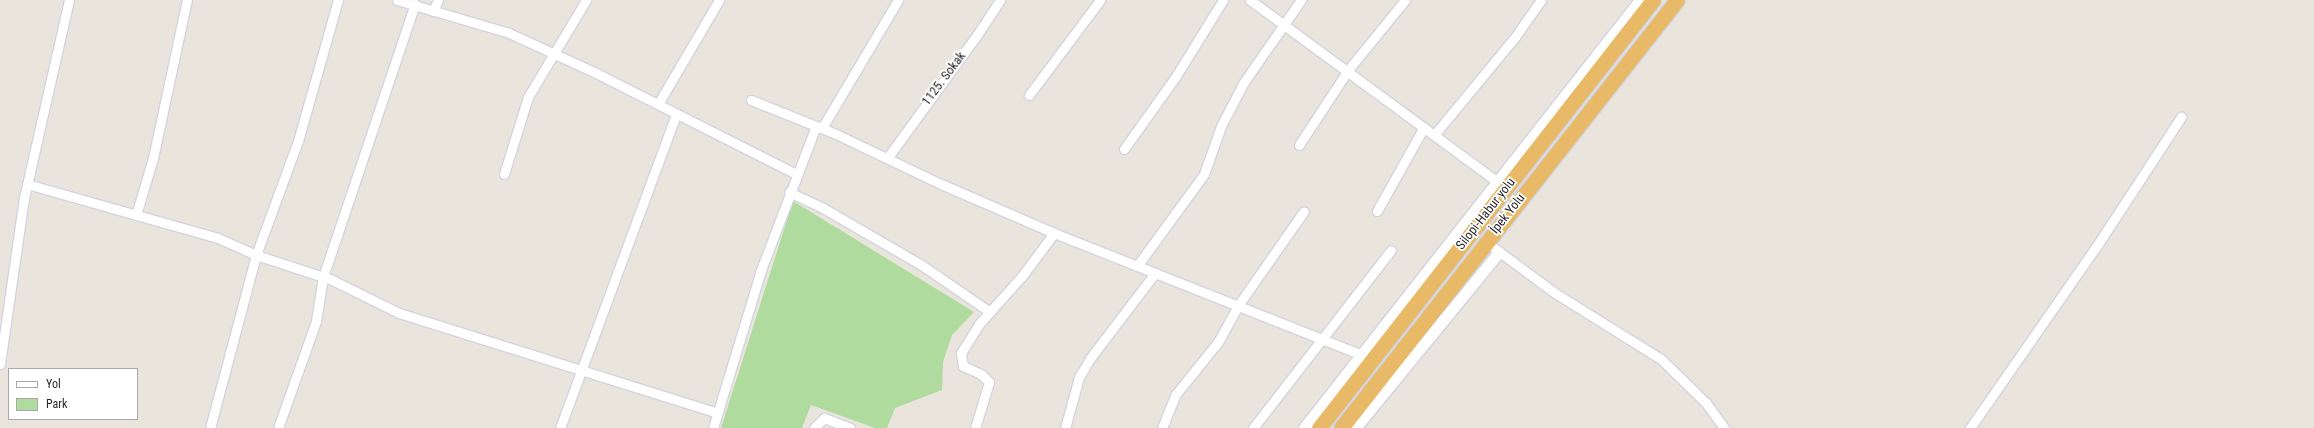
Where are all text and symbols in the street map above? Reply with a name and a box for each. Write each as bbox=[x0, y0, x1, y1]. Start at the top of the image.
street label: 1125. Sokak bbox=[919, 49, 969, 109]
street label: Silopi-Habur yolu bbox=[1453, 175, 1519, 253]
street label: İpek Yolu bbox=[1487, 191, 1529, 237]
legend bbox=[8, 368, 138, 420]
text: Yol bbox=[46, 377, 61, 391]
text: Park bbox=[46, 397, 67, 411]

